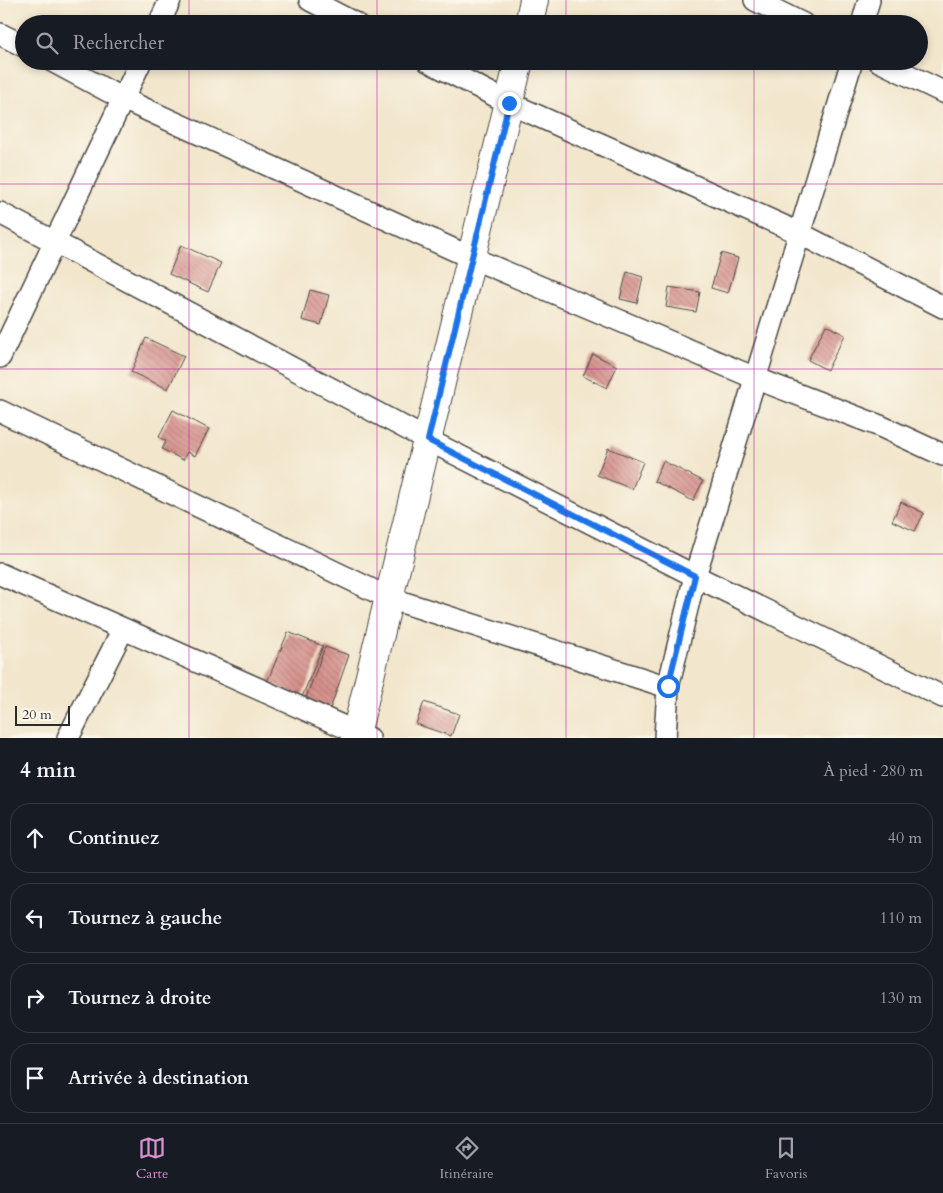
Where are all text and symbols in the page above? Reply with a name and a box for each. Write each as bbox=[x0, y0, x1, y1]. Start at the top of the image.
search box bbox=[15, 15, 928, 70]
icon: search bbox=[33, 29, 61, 57]
text: Rechercher bbox=[73, 30, 164, 56]
route end bbox=[498, 92, 521, 115]
route start bbox=[657, 675, 680, 698]
scale bar bbox=[15, 703, 70, 726]
text: 20 m bbox=[22, 705, 52, 724]
text: 4 min bbox=[20, 756, 76, 785]
text: À pied · 280 m bbox=[823, 760, 923, 782]
icon: ahead bbox=[21, 824, 49, 852]
text: Continuez bbox=[68, 825, 159, 851]
text: 40 m bbox=[888, 827, 922, 849]
icon: left bbox=[21, 904, 49, 932]
text: Tournez à gauche bbox=[68, 905, 222, 931]
text: 110 m bbox=[880, 907, 922, 929]
icon: right bbox=[21, 984, 49, 1012]
text: Tournez à droite bbox=[68, 985, 211, 1011]
text: 130 m bbox=[880, 987, 922, 1009]
icon: arrive bbox=[21, 1064, 49, 1092]
text: Arrivée à destination bbox=[68, 1065, 249, 1091]
tab: Carte bbox=[136, 1134, 168, 1183]
tab: Itinéraire bbox=[440, 1134, 494, 1183]
tab: Favoris bbox=[765, 1134, 807, 1183]

